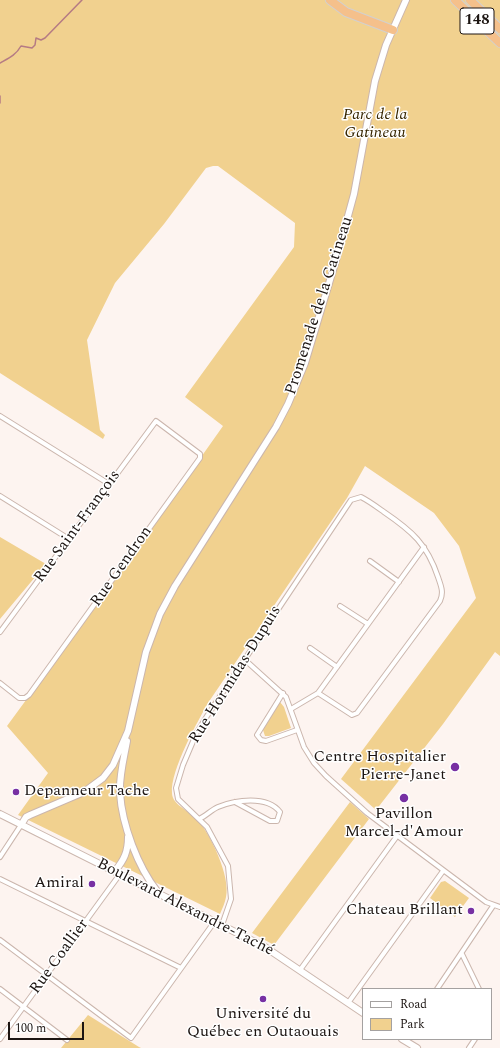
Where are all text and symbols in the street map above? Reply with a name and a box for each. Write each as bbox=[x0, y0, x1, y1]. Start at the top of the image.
road number: 148 bbox=[460, 8, 494, 34]
park label: Parc de la Gatineau bbox=[343, 106, 407, 144]
street label: Promenade de la Gatineau bbox=[282, 214, 358, 398]
street label: Rue Saint-François bbox=[31, 467, 125, 587]
street label: Rue Gendron bbox=[87, 523, 157, 611]
street label: Rue Hormidas-Dupuis bbox=[186, 603, 286, 747]
place label: Centre Hospitalier Pierre-Janet bbox=[314, 748, 446, 786]
marker: Centre Hospitalier Pierre-Janet bbox=[449, 761, 461, 773]
place label: Depanneur Tache bbox=[24, 782, 150, 802]
marker: Depanneur Tache bbox=[11, 787, 21, 797]
marker: Pavillon Marcel-d'Amour bbox=[398, 792, 410, 804]
place label: Pavillon Marcel-d'Amour bbox=[345, 805, 463, 843]
street label: Boulevard Alexandre-Taché bbox=[93, 855, 277, 961]
place label: Amiral bbox=[34, 874, 84, 894]
marker: Amiral bbox=[87, 879, 97, 889]
place label: Chateau Brillant bbox=[346, 901, 463, 921]
marker: Chateau Brillant bbox=[466, 906, 476, 916]
street label: Rue Coallier bbox=[26, 916, 94, 998]
legend bbox=[362, 988, 492, 1040]
marker: Université du Québec en Outaouais bbox=[258, 994, 268, 1004]
text: Road bbox=[400, 995, 427, 1014]
place label: Université du Québec en Outaouais bbox=[187, 1005, 339, 1043]
scale bar bbox=[10, 1014, 86, 1040]
text: Park bbox=[400, 1015, 425, 1034]
text: 100 m bbox=[15, 1019, 46, 1038]

